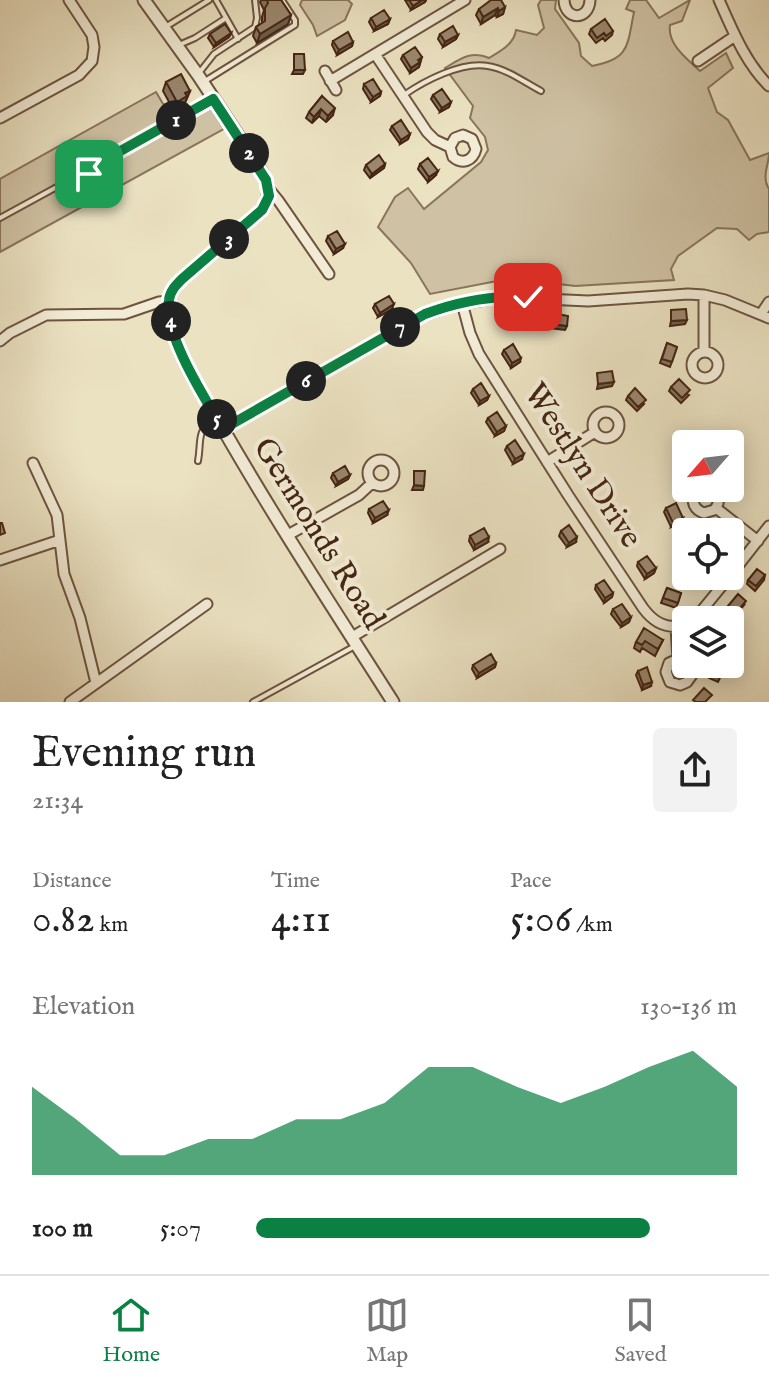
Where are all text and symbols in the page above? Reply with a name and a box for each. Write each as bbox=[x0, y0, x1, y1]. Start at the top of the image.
pin: 1 bbox=[156, 100, 196, 140]
text: 1 bbox=[172, 106, 180, 134]
pin: 2 bbox=[229, 133, 269, 173]
text: 2 bbox=[244, 139, 254, 167]
pin bbox=[55, 140, 123, 208]
icon: arrive bbox=[67, 152, 111, 196]
pin: 3 bbox=[209, 219, 249, 259]
text: 3 bbox=[225, 225, 233, 253]
pin bbox=[494, 263, 562, 331]
icon: check bbox=[506, 275, 550, 319]
pin: 4 bbox=[151, 301, 191, 341]
text: 4 bbox=[166, 307, 176, 335]
pin: 7 bbox=[380, 307, 420, 347]
text: 7 bbox=[395, 313, 405, 341]
pin: 6 bbox=[286, 361, 326, 401]
text: 6 bbox=[301, 367, 311, 395]
street label: Westlyn Drive bbox=[513, 376, 651, 556]
pin: 5 bbox=[197, 399, 237, 439]
text: 5 bbox=[213, 405, 221, 433]
north arrow bbox=[672, 430, 744, 502]
map controls bbox=[672, 430, 744, 678]
street label: Germonds Road bbox=[243, 431, 394, 638]
button: locate bbox=[672, 518, 744, 590]
button: layers bbox=[672, 606, 744, 678]
text: Evening run bbox=[32, 726, 256, 782]
button: share bbox=[653, 728, 737, 812]
text: 21:34 bbox=[32, 784, 83, 817]
text: Distance bbox=[32, 867, 112, 895]
text: Time bbox=[271, 867, 320, 895]
text: Pace bbox=[510, 867, 552, 895]
text: 0.82 bbox=[32, 895, 95, 946]
text: 4:11 bbox=[271, 895, 331, 946]
text: 5:06 bbox=[510, 895, 572, 946]
text: km bbox=[95, 911, 128, 939]
text: /km bbox=[572, 911, 613, 939]
text: Elevation bbox=[32, 990, 135, 1023]
text: 130–136 m bbox=[640, 990, 737, 1023]
text: 100 m bbox=[32, 1212, 93, 1245]
text: 5:07 bbox=[160, 1212, 201, 1245]
tab: Home bbox=[103, 1293, 160, 1369]
tab: Map bbox=[365, 1293, 409, 1369]
tab: Saved bbox=[614, 1293, 666, 1369]

